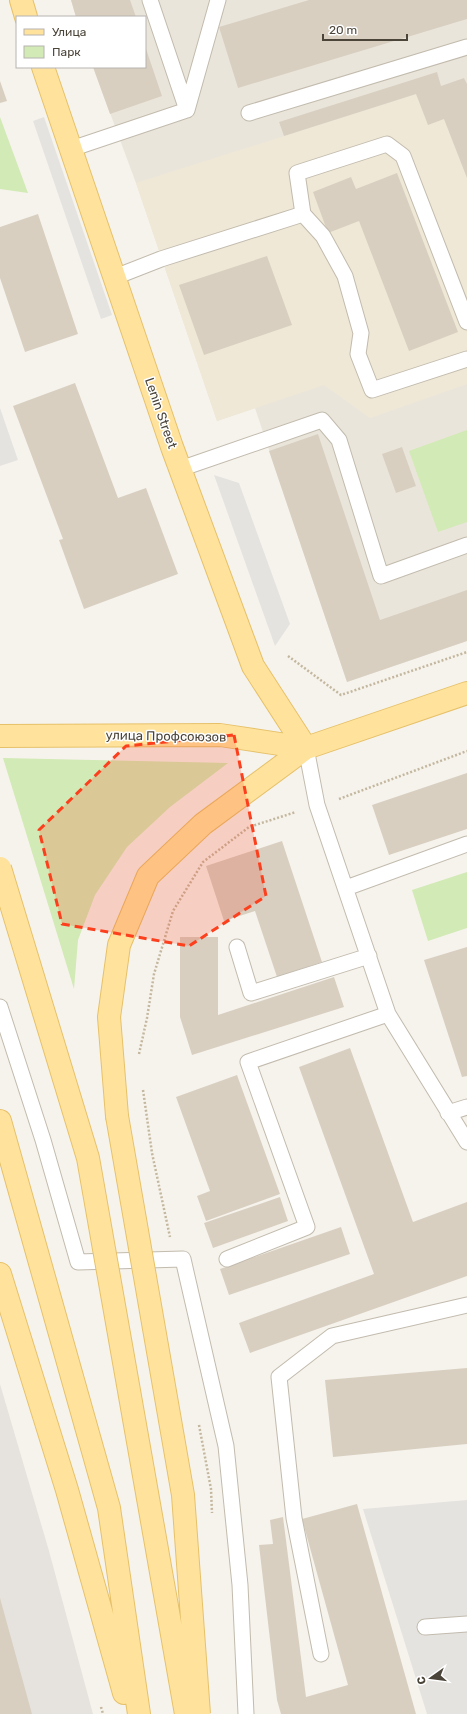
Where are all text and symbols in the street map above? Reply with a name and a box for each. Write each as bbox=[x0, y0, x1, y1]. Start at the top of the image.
legend bbox=[16, 16, 146, 68]
scale bar bbox=[323, 16, 407, 42]
text: 20 m bbox=[329, 23, 357, 37]
text: Улица bbox=[52, 25, 86, 39]
text: Парк bbox=[52, 45, 81, 59]
street label: Lenin Street bbox=[142, 376, 180, 450]
street label: улица Профсоюзов bbox=[105, 727, 227, 745]
north arrow bbox=[411, 1658, 451, 1698]
text: С bbox=[414, 1675, 429, 1686]

